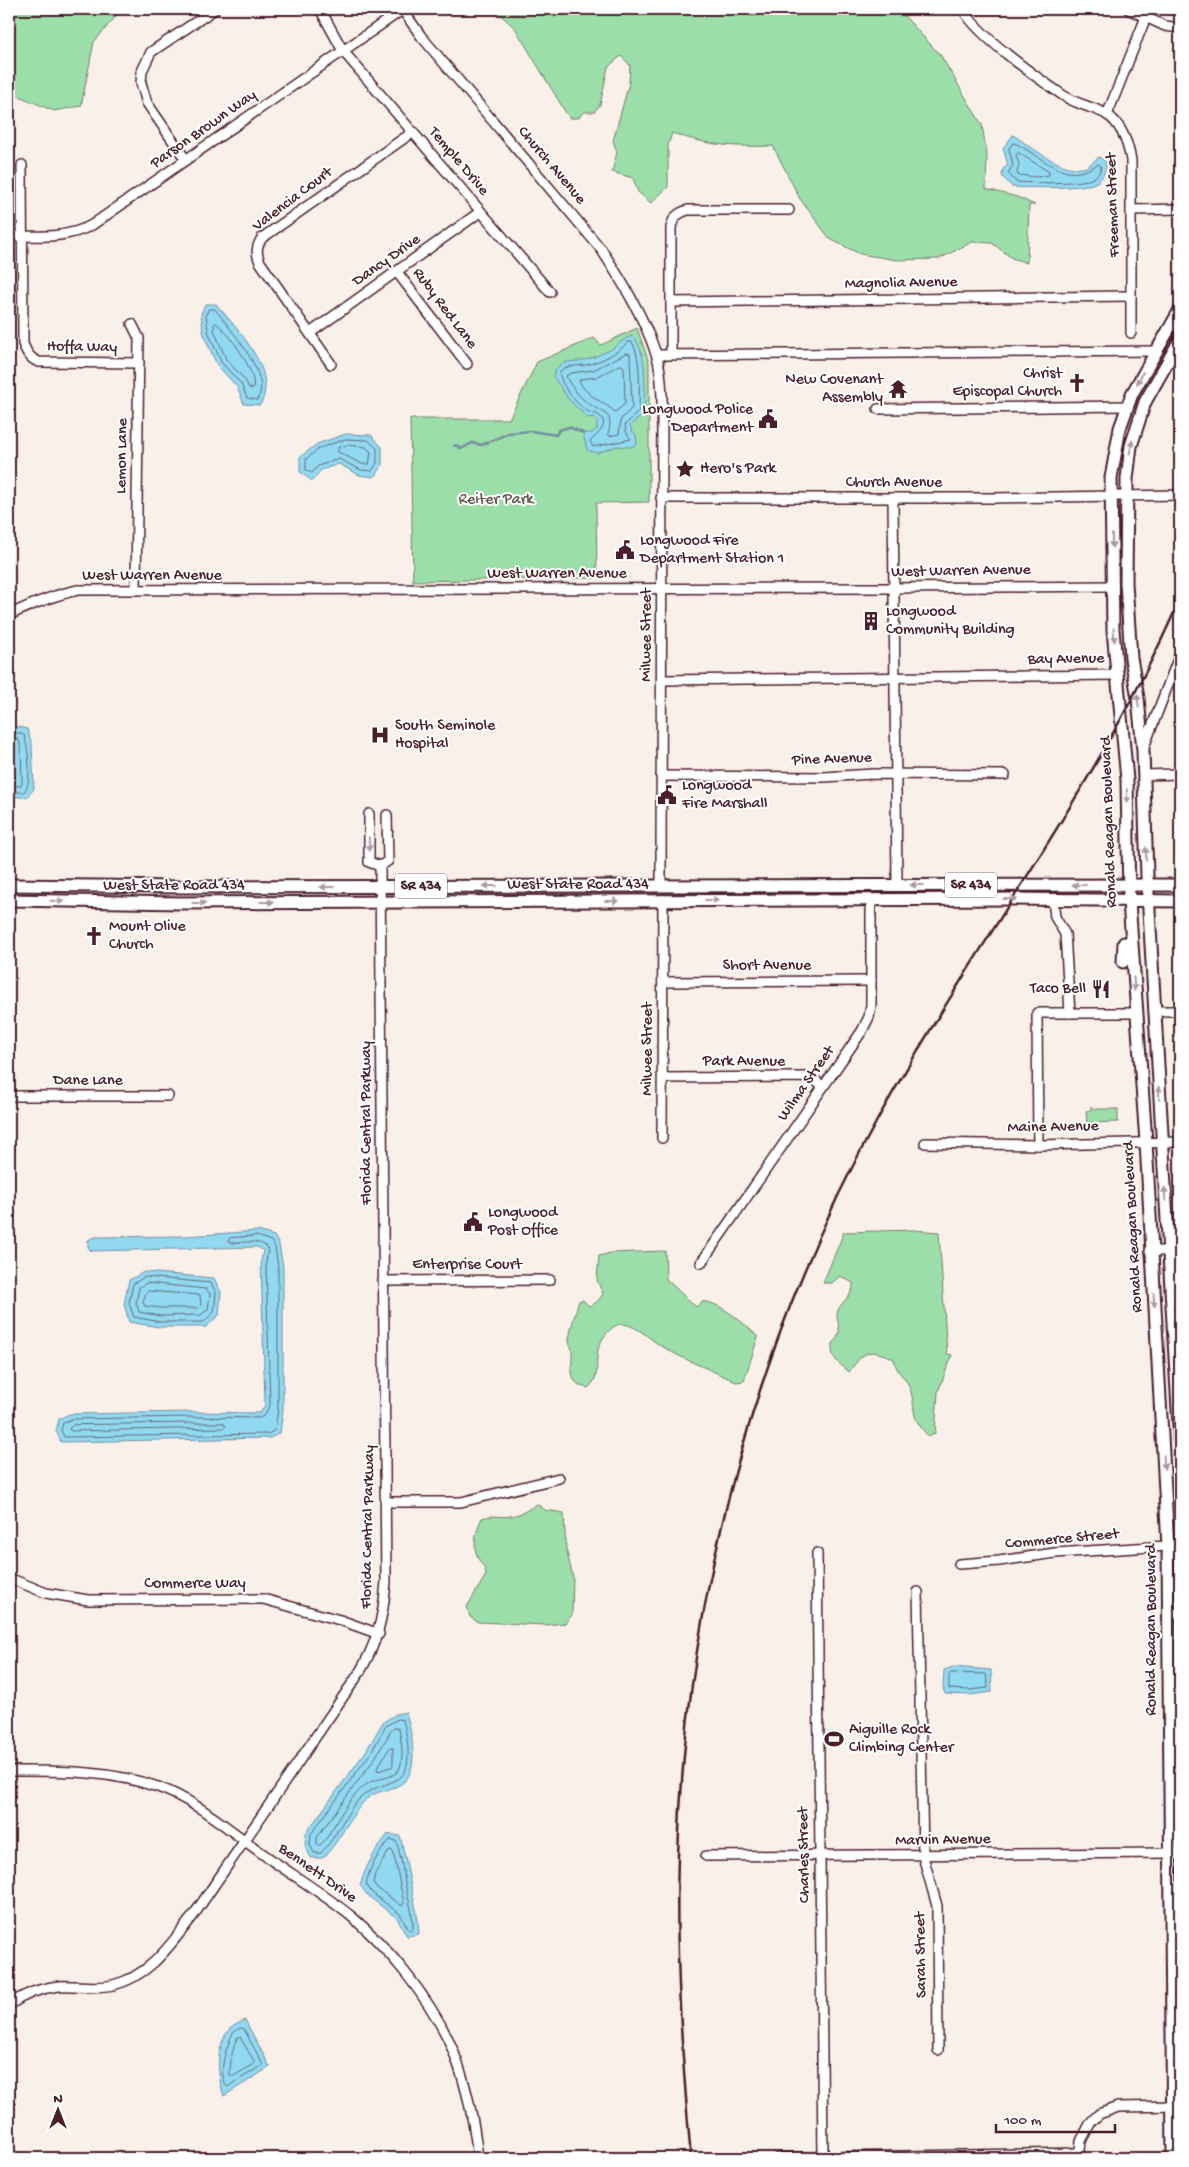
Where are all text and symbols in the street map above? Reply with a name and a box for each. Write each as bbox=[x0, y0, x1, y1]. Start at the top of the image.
street label: Parson Brown Way bbox=[146, 86, 261, 174]
street label: Temple Drive bbox=[423, 123, 493, 201]
street label: Church Avenue bbox=[513, 123, 590, 210]
street label: Freeman Street bbox=[1103, 151, 1125, 259]
street label: Valencia Court bbox=[248, 163, 338, 237]
street label: Dancy Drive bbox=[348, 230, 425, 292]
street label: Ruby Red Lane bbox=[407, 265, 481, 354]
street label: Magnolia Avenue bbox=[844, 274, 958, 294]
street label: Hoffa Way bbox=[47, 338, 117, 358]
place label: Christ Episcopal Church bbox=[953, 365, 1063, 402]
place label: New Covenant Assembly bbox=[785, 371, 884, 408]
one-way arrow bbox=[1136, 371, 1144, 386]
church icon: Christ Episcopal Church bbox=[1066, 372, 1088, 394]
temple icon: New Covenant Assembly bbox=[887, 378, 909, 400]
place label: Longwood Police Department bbox=[642, 401, 754, 438]
public building icon: Longwood Police Department bbox=[757, 408, 779, 430]
street label: Lemon Lane bbox=[113, 417, 133, 494]
one-way arrow bbox=[1127, 439, 1135, 455]
place icon: Hero's Park bbox=[674, 458, 696, 480]
place label: Hero's Park bbox=[700, 460, 777, 479]
street label: Church Avenue bbox=[846, 474, 943, 493]
park label: Reiter Park bbox=[459, 491, 535, 510]
place label: Longwood Fire Department Station 1 bbox=[639, 532, 784, 569]
one-way arrow bbox=[1108, 533, 1116, 549]
public building icon: Longwood Fire Department Station 1 bbox=[614, 539, 636, 561]
street label: West Warren Avenue bbox=[891, 561, 1032, 583]
street label: West Warren Avenue bbox=[487, 565, 628, 584]
street label: West Warren Avenue bbox=[82, 567, 223, 586]
street label: Milwee Street bbox=[638, 587, 657, 682]
place label: Longwood Community Building bbox=[886, 603, 1015, 640]
building icon: Longwood Community Building bbox=[860, 610, 882, 632]
one-way arrow bbox=[1110, 627, 1118, 643]
street label: Bay Avenue bbox=[1026, 650, 1105, 670]
one-way arrow bbox=[1134, 693, 1142, 709]
place label: South Seminole Hospital bbox=[395, 717, 496, 754]
hospital icon: South Seminole Hospital bbox=[369, 724, 391, 746]
street label: Ronald Reagan Boulevard bbox=[1097, 734, 1122, 908]
street label: Pine Avenue bbox=[791, 749, 873, 771]
place label: Longwood Fire Marshall bbox=[681, 777, 767, 814]
public building icon: Longwood Fire Marshall bbox=[656, 784, 678, 806]
one-way arrow bbox=[1123, 789, 1131, 805]
one-way arrow bbox=[365, 836, 373, 852]
one-way arrow bbox=[1142, 846, 1150, 862]
road number: SR 434 bbox=[945, 872, 997, 898]
road number: SR 434 bbox=[395, 874, 447, 898]
street label: West State Road 434 bbox=[507, 876, 649, 895]
street label: West State Road 434 bbox=[103, 877, 245, 896]
one-way arrow bbox=[909, 881, 925, 889]
one-way arrow bbox=[1071, 881, 1087, 889]
one-way arrow bbox=[481, 882, 497, 890]
one-way arrow bbox=[319, 883, 335, 891]
one-way arrow bbox=[1002, 895, 1018, 903]
one-way arrow bbox=[704, 896, 720, 904]
one-way arrow bbox=[50, 897, 66, 905]
one-way arrow bbox=[604, 897, 620, 905]
one-way arrow bbox=[191, 898, 207, 906]
one-way arrow bbox=[259, 898, 275, 906]
place label: Mount Olive Church bbox=[109, 918, 187, 955]
church icon: Mount Olive Church bbox=[83, 925, 105, 947]
street label: Short Avenue bbox=[723, 957, 812, 976]
one-way arrow bbox=[1130, 977, 1138, 993]
restaurant icon: Taco Bell bbox=[1090, 978, 1112, 1000]
place label: Taco Bell bbox=[1029, 980, 1086, 999]
street label: Milwee Street bbox=[639, 1001, 658, 1096]
street label: Florida Central Parkway bbox=[358, 1041, 377, 1206]
street label: Wilma Street bbox=[774, 1042, 841, 1125]
street label: Park Avenue bbox=[702, 1053, 786, 1072]
street label: Dane Lane bbox=[52, 1072, 124, 1091]
one-way arrow bbox=[1155, 1085, 1163, 1101]
street label: Maine Avenue bbox=[1007, 1118, 1100, 1138]
street label: Ronald Reagan Boulevard bbox=[1120, 1139, 1148, 1313]
one-way arrow bbox=[1160, 1186, 1168, 1202]
place label: Longwood Post Office bbox=[487, 1204, 559, 1241]
public building icon: Longwood Post Office bbox=[462, 1211, 484, 1233]
street label: Enterprise Court bbox=[412, 1256, 523, 1275]
one-way arrow bbox=[1150, 1292, 1158, 1308]
street label: Florida Central Parkway bbox=[358, 1445, 380, 1610]
one-way arrow bbox=[1160, 1454, 1168, 1470]
street label: Commerce Street bbox=[1005, 1525, 1121, 1554]
street label: Ronald Reagan Boulevard bbox=[1143, 1543, 1162, 1716]
street label: Commerce Way bbox=[144, 1575, 246, 1594]
place label: Aiguille Rock Climbing Center bbox=[849, 1721, 955, 1758]
sports icon: Aiguille Rock Climbing Center bbox=[823, 1728, 845, 1750]
street label: Charles Street bbox=[795, 1805, 815, 1903]
street label: Marvin Avenue bbox=[895, 1831, 992, 1851]
street label: Bennett Drive bbox=[273, 1839, 361, 1908]
street label: Sarah Street bbox=[912, 1910, 932, 1998]
north arrow bbox=[32, 2084, 82, 2134]
text: N bbox=[53, 2091, 63, 2108]
scale bar bbox=[996, 2102, 1115, 2134]
text: 100 m bbox=[1003, 2112, 1042, 2130]

